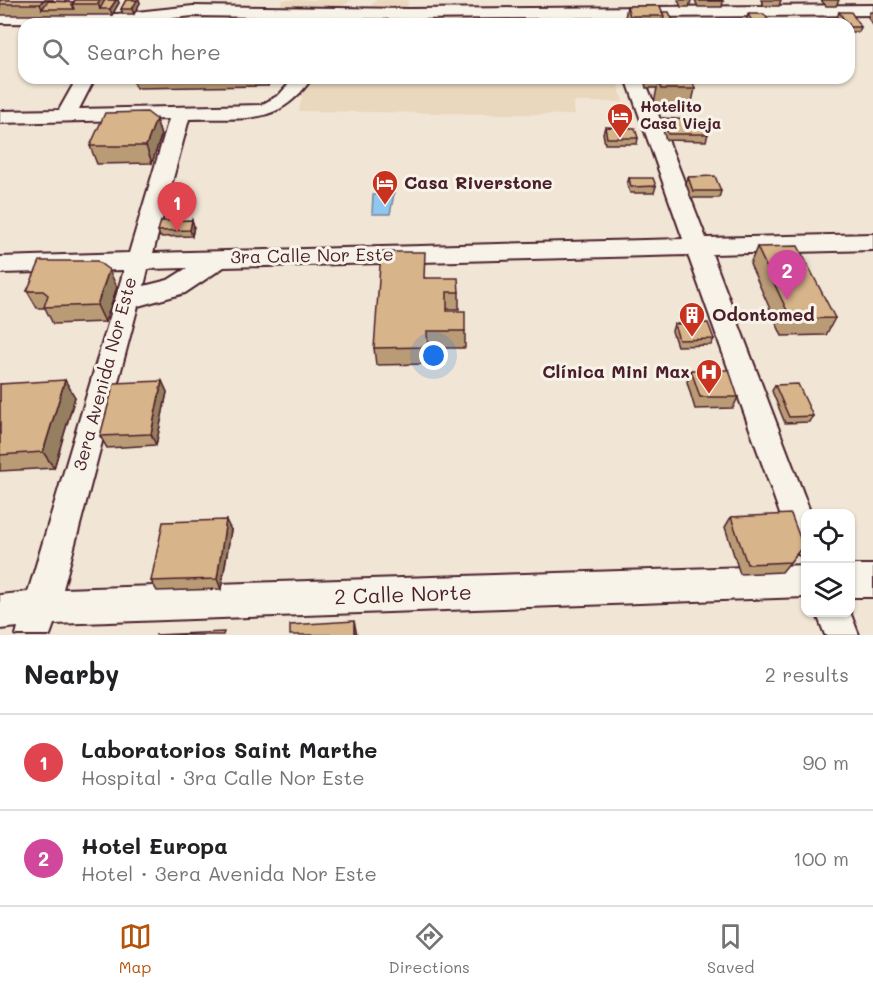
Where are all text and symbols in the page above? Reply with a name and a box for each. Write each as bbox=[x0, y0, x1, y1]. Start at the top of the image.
search box bbox=[18, 18, 855, 84]
icon: search bbox=[39, 35, 72, 68]
text: Search here bbox=[87, 37, 221, 66]
place label: Hotelito Casa Vieja bbox=[640, 96, 721, 133]
hotel icon: Hotelito Casa Vieja bbox=[605, 101, 635, 139]
hotel icon: Casa Riverstone bbox=[370, 168, 400, 206]
place label: Casa Riverstone bbox=[404, 170, 553, 194]
pin: 1 bbox=[158, 182, 196, 232]
street label: 3ra Calle Nor Este bbox=[230, 242, 394, 268]
pin: 2 bbox=[768, 250, 806, 300]
street label: 3era Avenida Nor Este bbox=[67, 274, 141, 473]
building icon: Odontomed bbox=[677, 300, 707, 338]
place label: Odontomed bbox=[712, 302, 815, 326]
your location bbox=[419, 341, 448, 370]
hospital icon: Clínica Mini Max bbox=[694, 357, 724, 395]
place label: Clínica Mini Max bbox=[542, 359, 690, 383]
map controls bbox=[801, 509, 855, 617]
button: locate bbox=[801, 509, 855, 563]
button: layers bbox=[801, 563, 855, 617]
street label: 2 Calle Norte bbox=[334, 578, 472, 609]
text: Nearby bbox=[24, 657, 119, 691]
text: 2 results bbox=[765, 661, 849, 687]
text: Laboratorios Saint Marthe bbox=[81, 735, 377, 764]
text: 1 bbox=[39, 749, 48, 775]
text: 90 m bbox=[803, 749, 849, 775]
text: Hospital · 3ra Calle Nor Este bbox=[81, 764, 365, 790]
text: Hotel Europa bbox=[81, 831, 228, 860]
text: 2 bbox=[38, 845, 49, 871]
text: 100 m bbox=[793, 845, 849, 871]
text: Hotel · 3era Avenida Nor Este bbox=[81, 860, 377, 886]
tab: Map bbox=[119, 920, 152, 977]
tab: Directions bbox=[389, 920, 470, 977]
tab: Saved bbox=[707, 920, 754, 977]

